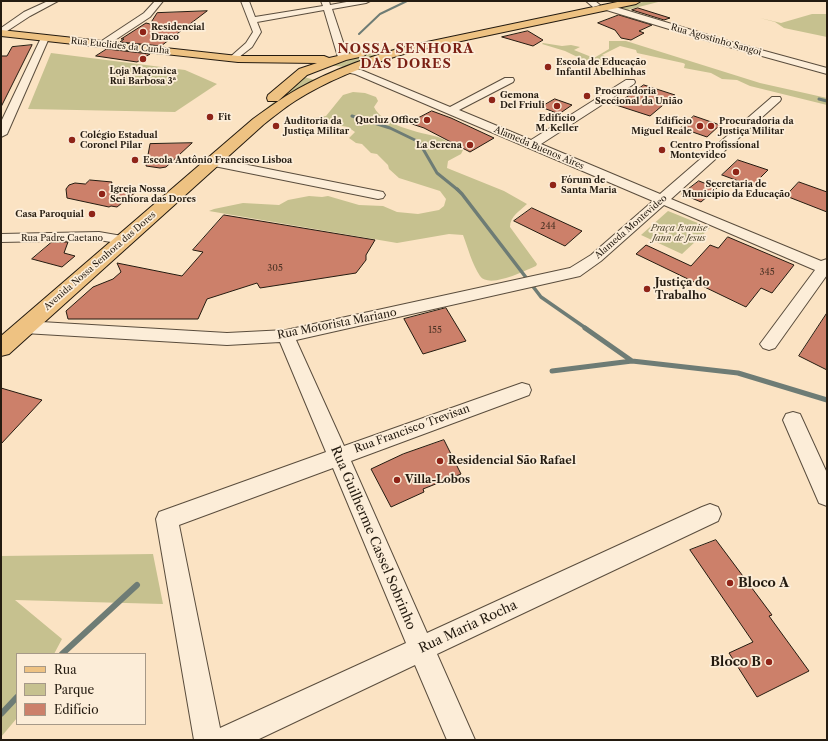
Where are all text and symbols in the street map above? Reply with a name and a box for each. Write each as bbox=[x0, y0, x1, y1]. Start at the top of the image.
place label: Residencial Draco bbox=[151, 22, 205, 43]
street label: Rua Agostinho Sangoi bbox=[669, 22, 763, 58]
marker: Residencial Draco bbox=[138, 27, 148, 37]
street label: Rua Euclides da Cunha bbox=[70, 35, 170, 57]
district label: NOSSA SENHORA DAS DORES bbox=[338, 41, 474, 72]
marker: Loja Maçonica Rui Barbosa 3ª bbox=[138, 54, 148, 64]
place label: Escola de Educação Infantil Abelhinhas bbox=[556, 57, 646, 78]
marker: Escola de Educação Infantil Abelhinhas bbox=[543, 62, 553, 72]
place label: Loja Maçonica Rui Barbosa 3ª bbox=[109, 66, 177, 87]
place label: Procuradoria Seccional da União bbox=[595, 86, 683, 107]
place label: Gemona Del Friuli bbox=[500, 90, 545, 111]
marker: Procuradoria Seccional da União bbox=[582, 91, 592, 101]
marker: Gemona Del Friuli bbox=[487, 95, 497, 105]
marker: Edifício M. Keller bbox=[552, 101, 562, 111]
marker: Fit bbox=[205, 112, 215, 122]
place label: Fit bbox=[218, 112, 231, 122]
place label: Edifício M. Keller bbox=[536, 113, 578, 134]
place label: Queluz Office bbox=[355, 115, 419, 125]
marker: Queluz Office bbox=[422, 115, 432, 125]
place label: Auditoria da Justiça Militar bbox=[284, 116, 349, 137]
place label: Edifício Miguel Reale bbox=[631, 116, 692, 137]
place label: Procuradoria da Justiça Militar bbox=[719, 116, 794, 137]
marker: Auditoria da Justiça Militar bbox=[271, 121, 281, 131]
marker: Edifício Miguel Reale bbox=[695, 121, 705, 131]
marker: Procuradoria da Justiça Militar bbox=[706, 121, 716, 131]
street label: Alameda Buenos Aires bbox=[492, 124, 586, 172]
place label: Colégio Estadual Coronel Pilar bbox=[80, 130, 158, 151]
marker: Colégio Estadual Coronel Pilar bbox=[67, 135, 77, 145]
place label: La Serena bbox=[416, 140, 462, 150]
marker: La Serena bbox=[465, 140, 475, 150]
place label: Centro Profissional Montevideo bbox=[670, 140, 759, 161]
marker: Centro Profissional Montevideo bbox=[657, 145, 667, 155]
marker: Escola Antônio Francisco Lisboa bbox=[130, 155, 140, 165]
place label: Escola Antônio Francisco Lisboa bbox=[143, 155, 292, 165]
marker: Secretaria de Município da Educação bbox=[731, 167, 741, 177]
place label: Fórum de Santa Maria bbox=[561, 175, 617, 196]
place label: Secretaria de Município da Educação bbox=[682, 179, 790, 200]
marker: Fórum de Santa Maria bbox=[548, 180, 558, 190]
place label: Igreja Nossa Senhora das Dores bbox=[110, 184, 196, 205]
marker: Igreja Nossa Senhora das Dores bbox=[97, 189, 107, 199]
street label: Alameda Montevideo bbox=[593, 193, 669, 261]
place label: Casa Paroquial bbox=[15, 209, 84, 219]
street label: Avenida Nossa Senhora das Dores bbox=[42, 209, 158, 313]
marker: Casa Paroquial bbox=[87, 209, 97, 219]
house number: 244 bbox=[540, 221, 556, 231]
park label: Praça Ivanise Jann de Jesus bbox=[651, 223, 707, 244]
street label: Rua Padre Caetano bbox=[21, 233, 103, 243]
house number: 305 bbox=[267, 263, 283, 273]
house number: 345 bbox=[759, 267, 775, 277]
place label: Justiça do Trabalho bbox=[655, 276, 709, 302]
marker: Justiça do Trabalho bbox=[642, 284, 652, 294]
street label: Rua Motorista Mariano bbox=[276, 306, 398, 342]
house number: 155 bbox=[428, 325, 442, 335]
street label: Rua Francisco Trevisan bbox=[352, 402, 472, 456]
street label: Rua Guilherme Cassel Sobrinho bbox=[327, 444, 419, 632]
place label: Residencial São Rafael bbox=[448, 454, 576, 468]
marker: Residencial São Rafael bbox=[435, 456, 445, 466]
place label: Villa-Lobos bbox=[405, 473, 470, 487]
marker: Villa-Lobos bbox=[392, 475, 402, 485]
place label: Bloco A bbox=[738, 575, 789, 591]
marker: Bloco A bbox=[725, 578, 735, 588]
street label: Rua Maria Rocha bbox=[416, 597, 520, 657]
legend bbox=[16, 653, 146, 725]
place label: Bloco B bbox=[710, 654, 761, 670]
marker: Bloco B bbox=[764, 657, 774, 667]
text: Rua bbox=[54, 662, 77, 677]
text: Parque bbox=[54, 682, 94, 697]
text: Edifício bbox=[54, 702, 99, 717]

